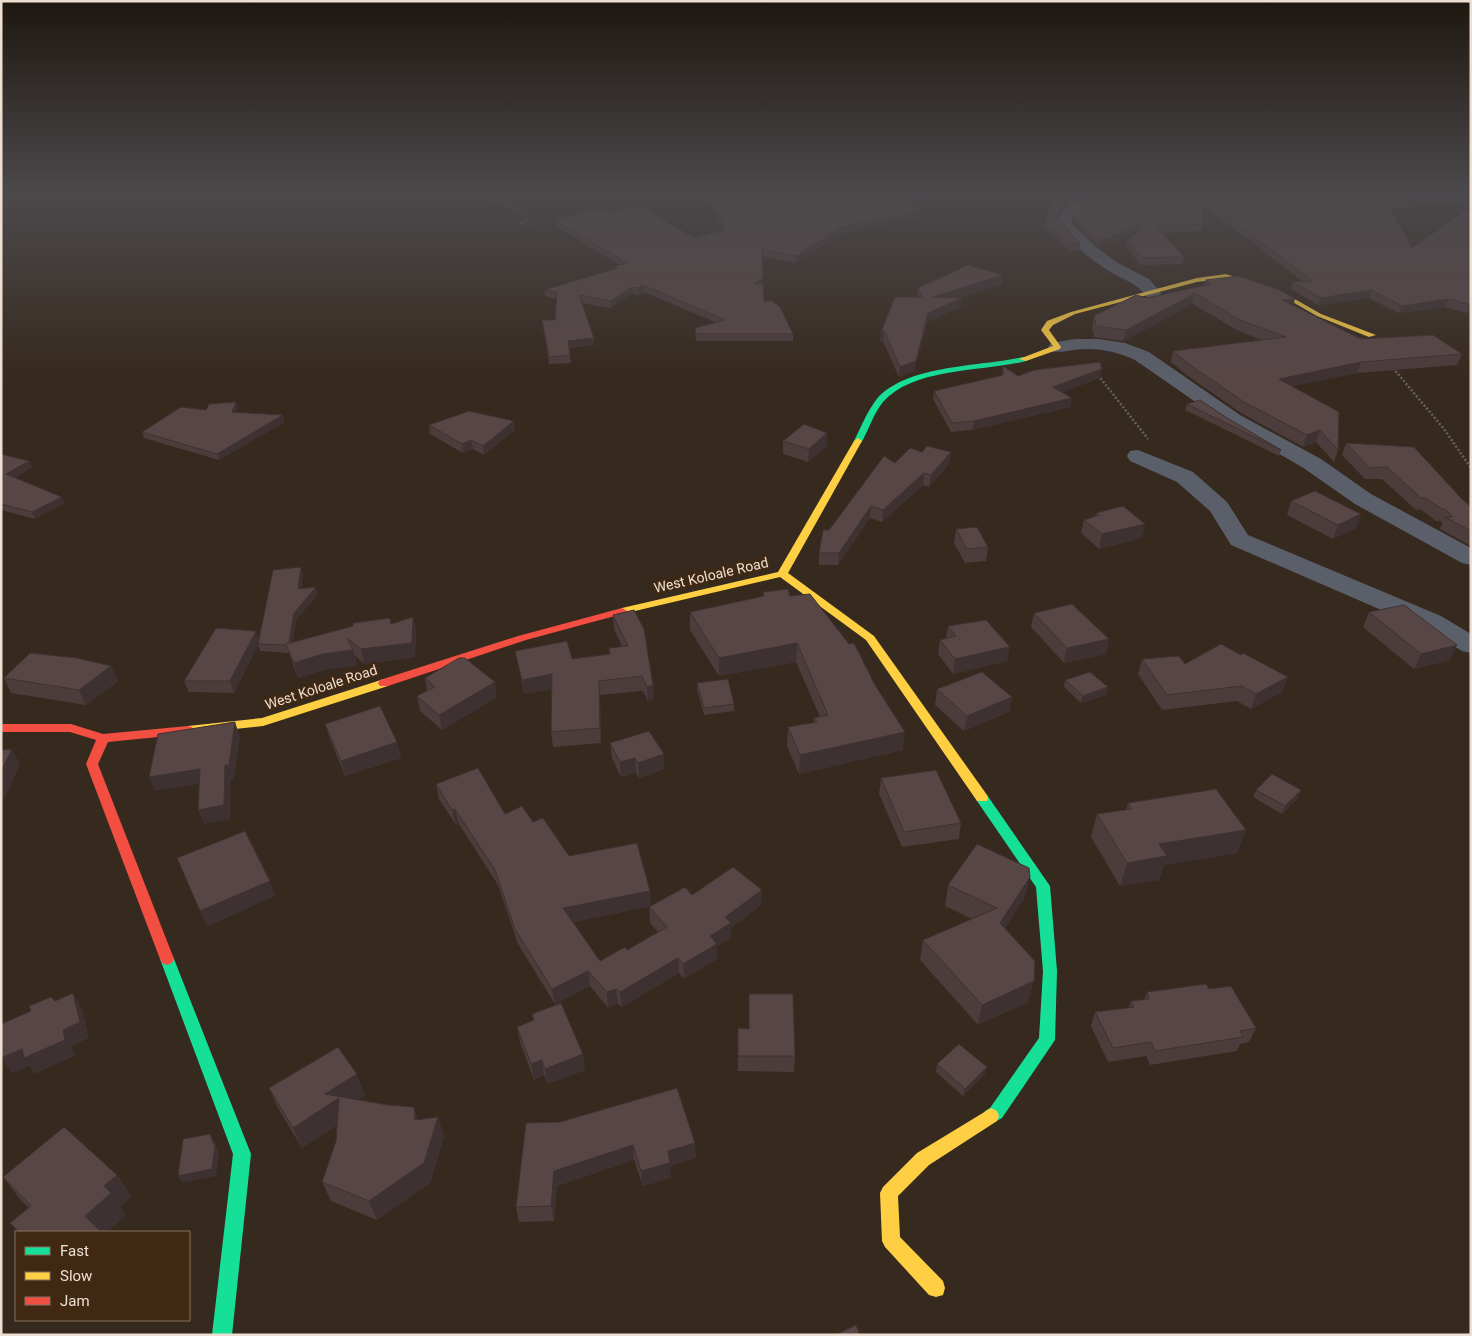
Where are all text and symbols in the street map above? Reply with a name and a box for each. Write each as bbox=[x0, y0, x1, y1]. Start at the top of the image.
street label: West Koloale Road bbox=[652, 554, 770, 596]
street label: West Koloale Road bbox=[263, 661, 379, 713]
legend bbox=[15, 1231, 190, 1321]
text: Fast bbox=[60, 1242, 89, 1260]
text: Slow bbox=[60, 1267, 92, 1285]
text: Jam bbox=[60, 1292, 90, 1310]

